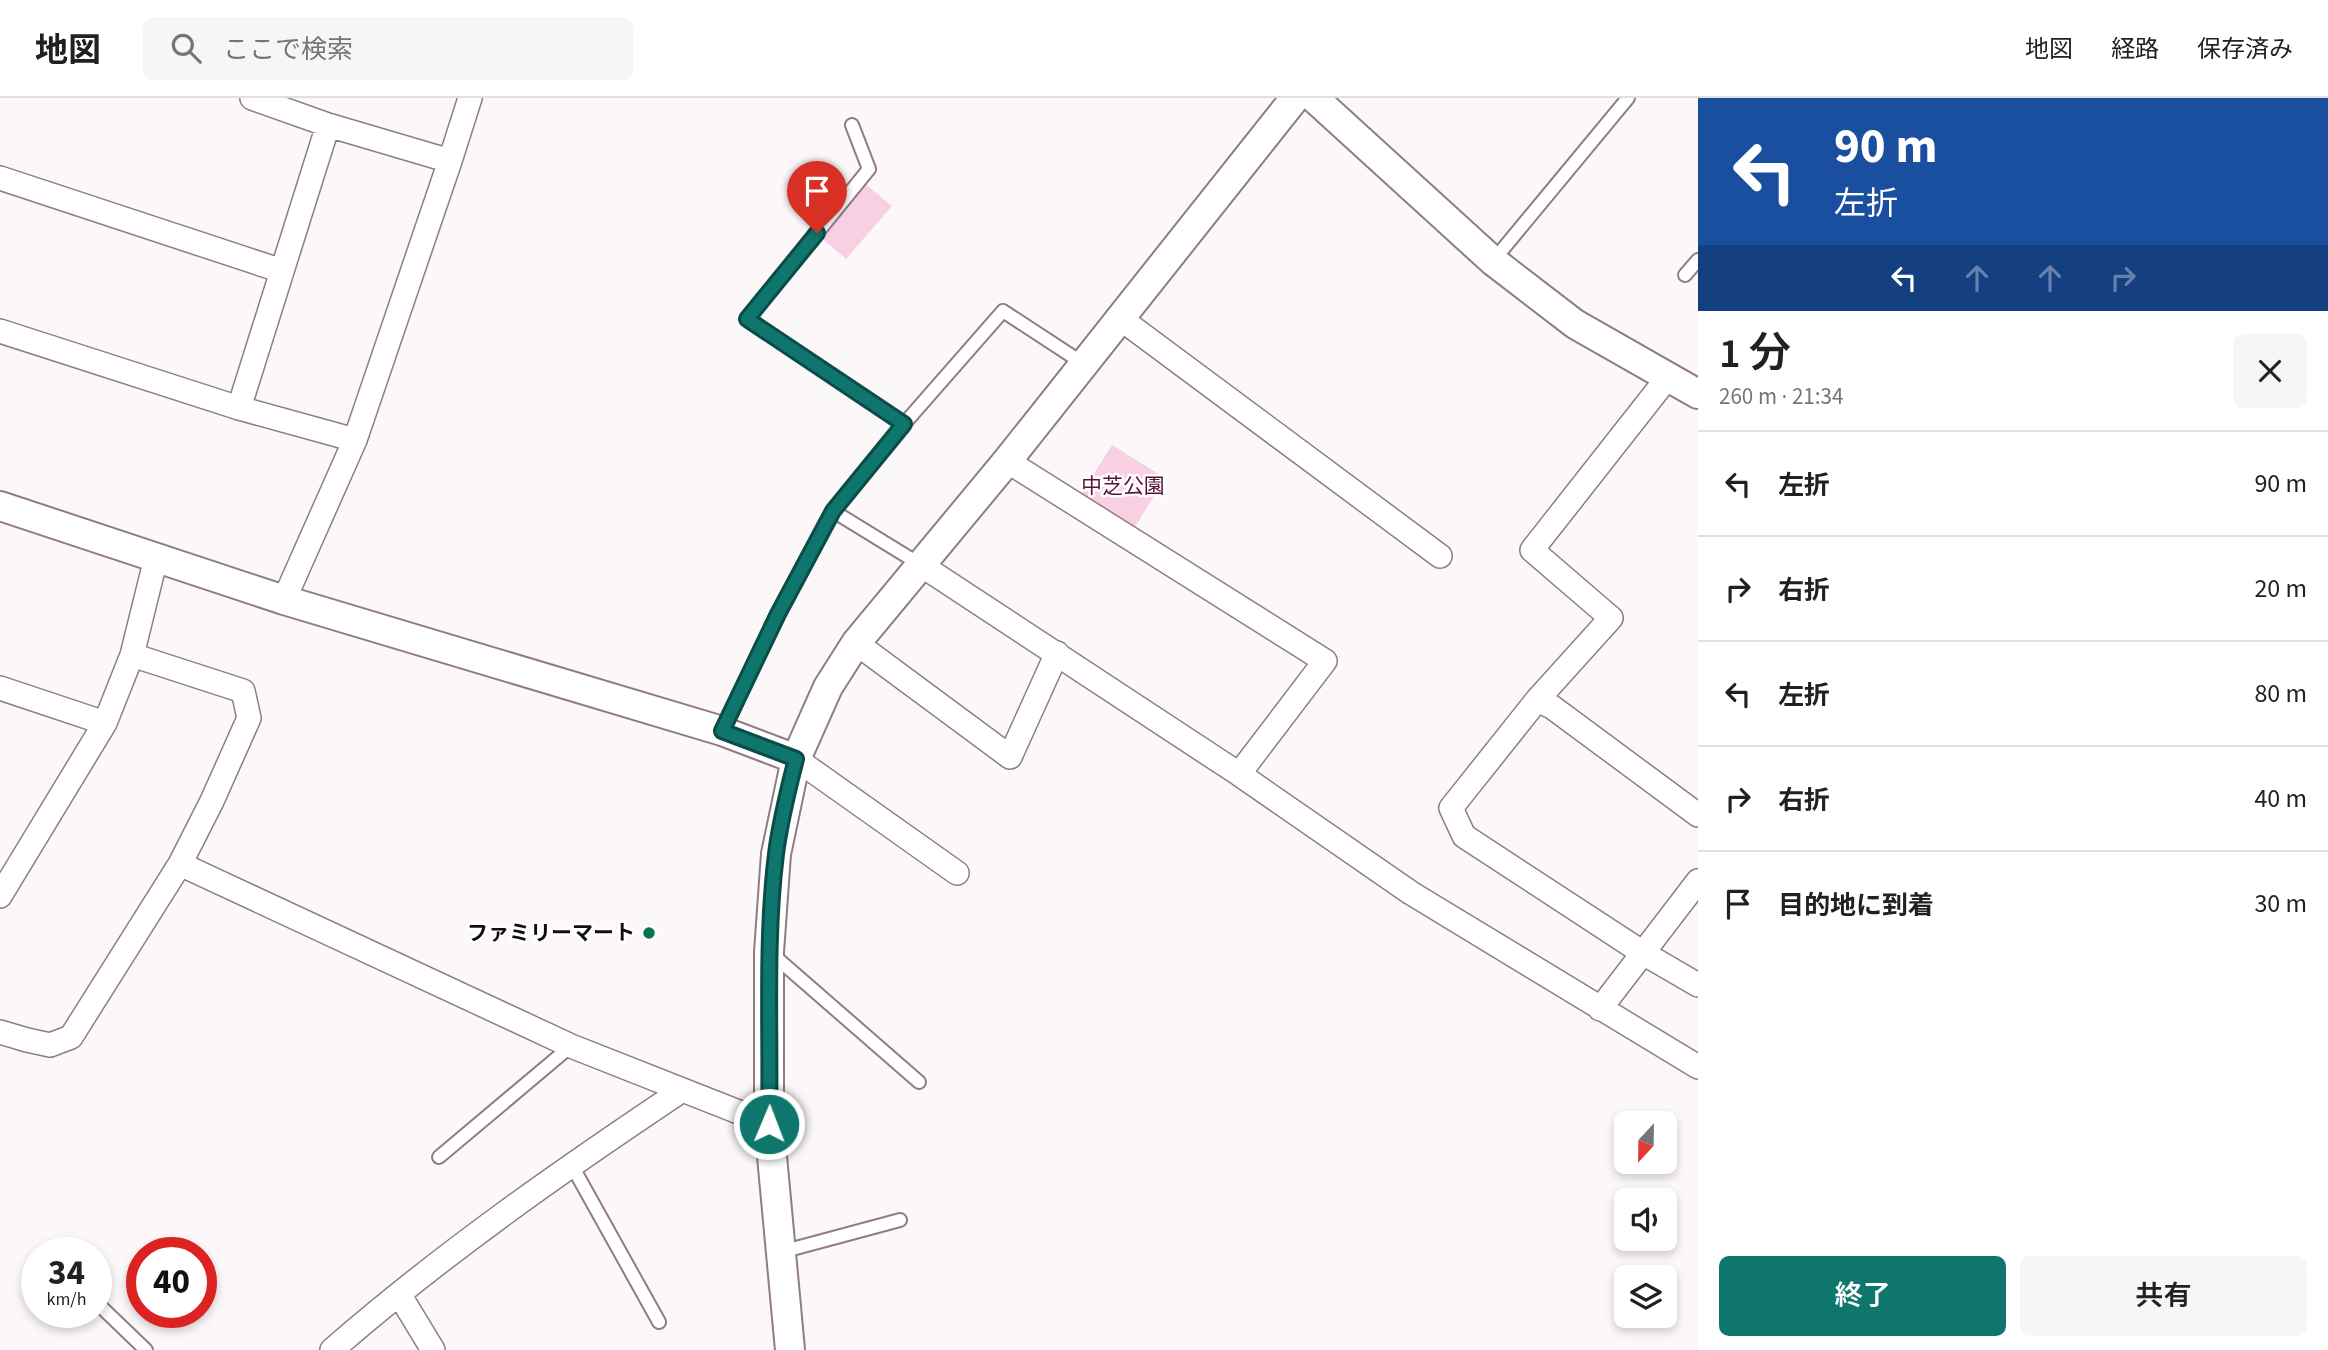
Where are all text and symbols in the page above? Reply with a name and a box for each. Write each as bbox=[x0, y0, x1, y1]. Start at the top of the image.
search box bbox=[143, 17, 633, 80]
text: 地図 bbox=[35, 27, 101, 74]
icon: search bbox=[167, 29, 205, 67]
text: ここで検索 bbox=[223, 31, 353, 68]
text: 地図 bbox=[2025, 32, 2073, 67]
text: 経路 bbox=[2111, 32, 2159, 67]
text: 保存済み bbox=[2197, 32, 2293, 67]
text: 90 m bbox=[1834, 112, 1938, 182]
icon: left bbox=[1719, 126, 1810, 217]
pin bbox=[787, 161, 847, 233]
icon: arrive bbox=[798, 172, 836, 210]
text: 左折 bbox=[1834, 181, 1898, 227]
icon: left bbox=[1885, 259, 1923, 297]
icon: ahead bbox=[1958, 259, 1996, 297]
icon: ahead bbox=[2031, 259, 2069, 297]
icon: right bbox=[2104, 259, 2142, 297]
text: 1 分 bbox=[1719, 324, 1791, 384]
button: close bbox=[2233, 334, 2307, 408]
text: 260 m · 21:34 bbox=[1719, 380, 1843, 413]
icon: left bbox=[1719, 465, 1757, 503]
text: 90 m bbox=[2254, 465, 2307, 502]
text: 左折 bbox=[1778, 467, 1830, 504]
park label: 中芝公園 bbox=[1081, 471, 1165, 501]
icon: right bbox=[1719, 570, 1757, 608]
text: 20 m bbox=[2254, 570, 2307, 607]
text: 右折 bbox=[1778, 572, 1830, 609]
icon: left bbox=[1719, 675, 1757, 713]
text: 80 m bbox=[2254, 675, 2307, 712]
text: 左折 bbox=[1778, 677, 1830, 714]
icon: right bbox=[1719, 780, 1757, 818]
text: 40 m bbox=[2254, 780, 2307, 817]
text: 右折 bbox=[1778, 782, 1830, 819]
icon: arrive bbox=[1719, 885, 1757, 923]
text: 30 m bbox=[2254, 885, 2307, 922]
text: 目的地に到着 bbox=[1778, 887, 1934, 924]
place label: ファミリーマート bbox=[467, 918, 635, 948]
marker: ファミリーマート bbox=[641, 925, 657, 941]
position arrow bbox=[732, 1087, 806, 1161]
north arrow bbox=[1614, 1111, 1676, 1174]
map controls bbox=[1614, 1111, 1677, 1328]
button: sound bbox=[1614, 1188, 1677, 1251]
speed limit sign: 40 bbox=[126, 1237, 217, 1328]
text: 34 bbox=[48, 1248, 85, 1298]
button: 終了 bbox=[1719, 1256, 2006, 1336]
button: 共有 bbox=[2020, 1256, 2307, 1336]
button: layers bbox=[1614, 1265, 1677, 1328]
text: km/h bbox=[47, 1287, 86, 1312]

